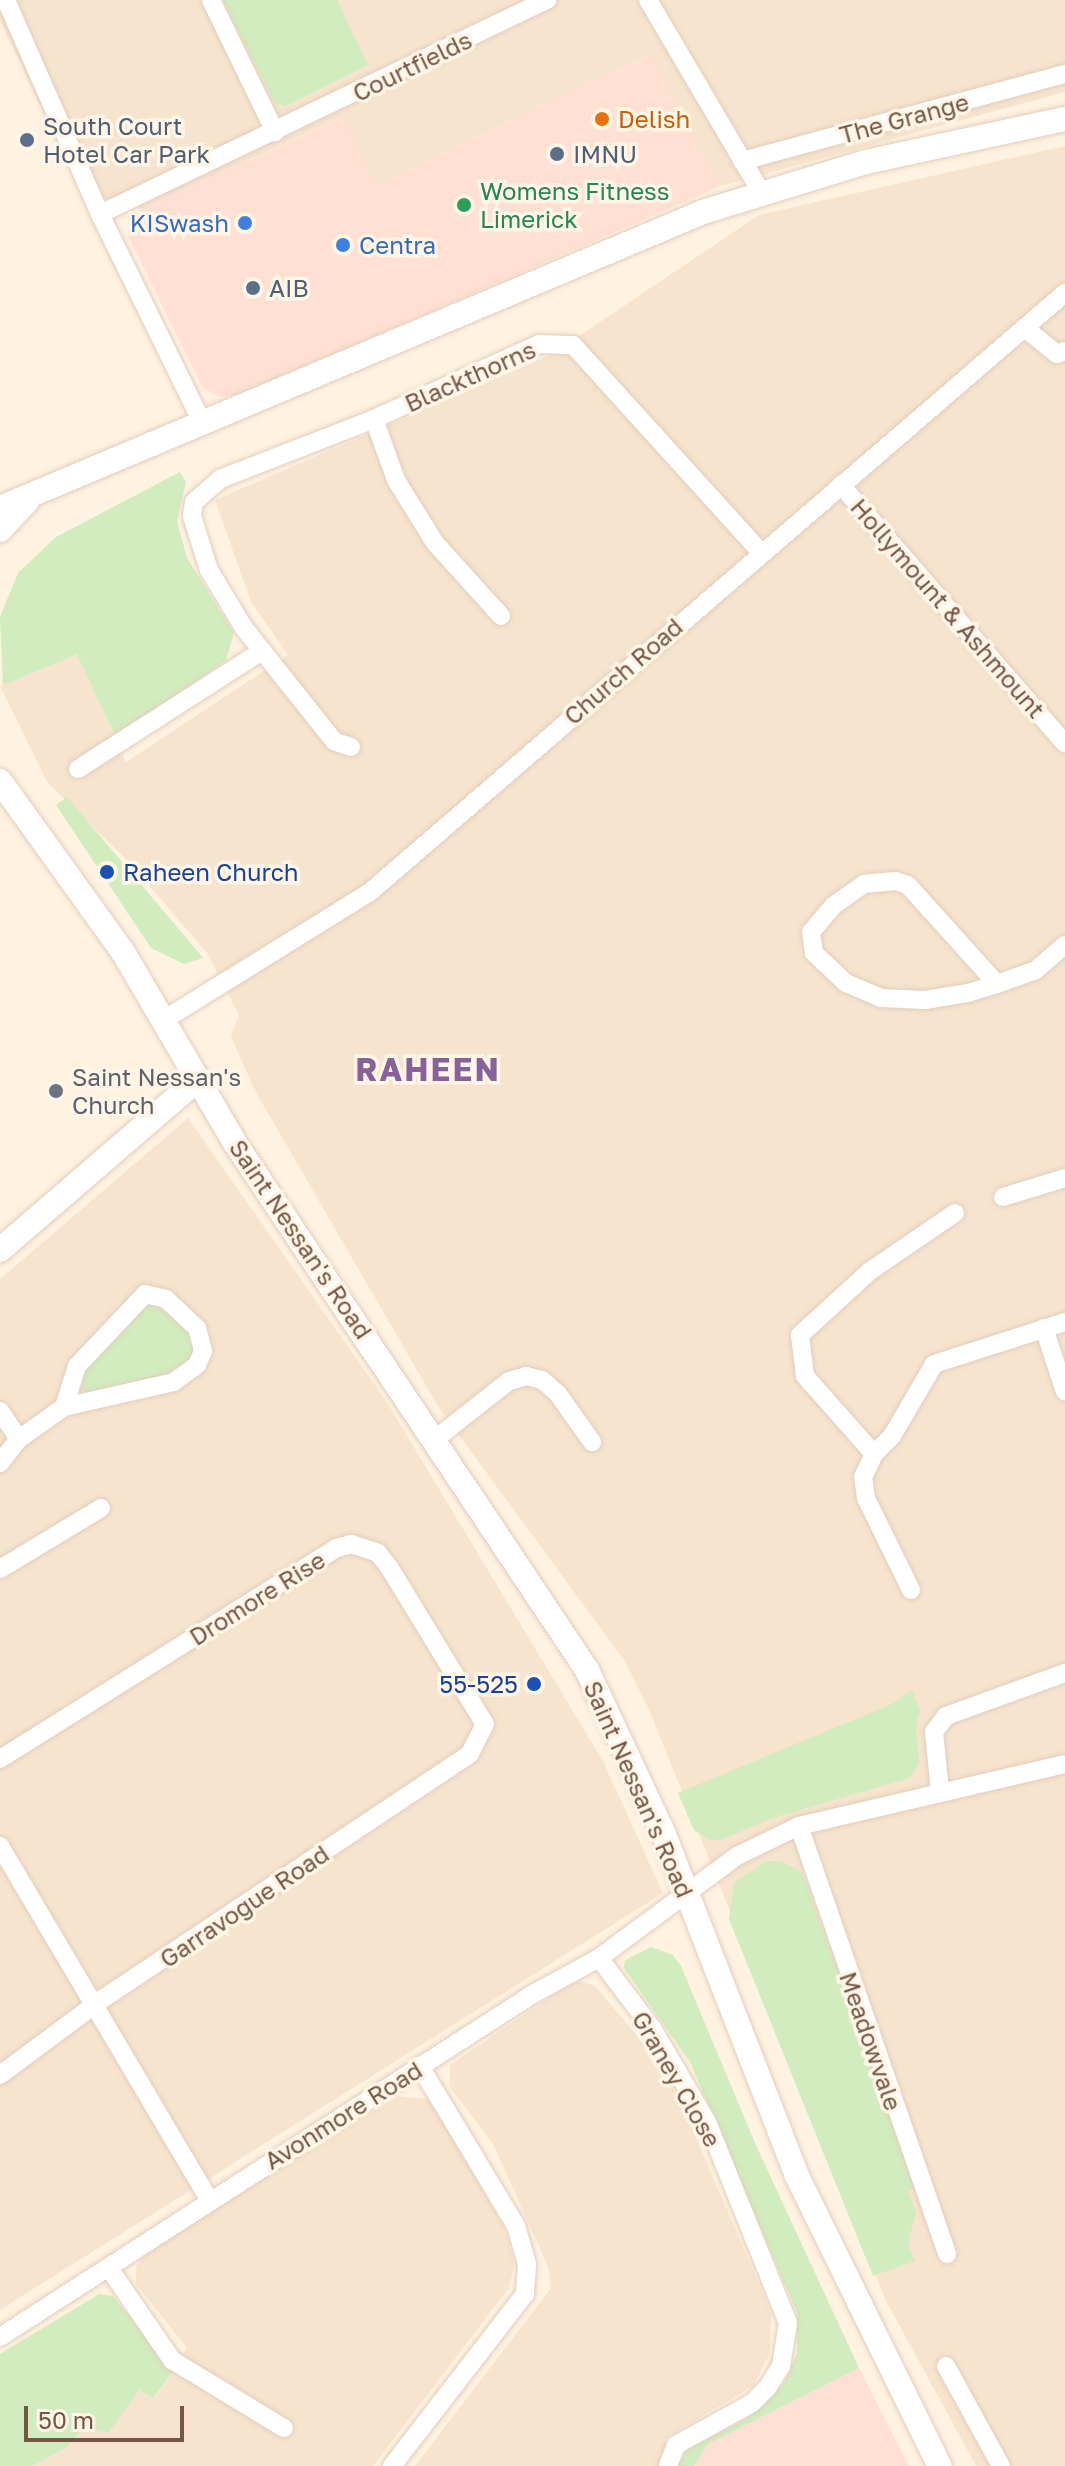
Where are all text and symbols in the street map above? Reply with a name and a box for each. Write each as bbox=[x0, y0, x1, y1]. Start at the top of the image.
street label: Courtfields bbox=[348, 25, 476, 107]
street label: The Grange bbox=[836, 87, 972, 149]
place label: Delish bbox=[618, 105, 690, 133]
marker: Delish bbox=[593, 110, 611, 128]
place label: South Court Hotel Car Park bbox=[43, 112, 210, 168]
marker: South Court Hotel Car Park bbox=[18, 131, 36, 149]
place label: IMNU bbox=[573, 140, 637, 168]
marker: IMNU bbox=[548, 145, 566, 163]
place label: Womens Fitness Limerick bbox=[480, 177, 670, 233]
marker: Womens Fitness Limerick bbox=[455, 196, 473, 214]
place label: KISwash bbox=[130, 209, 229, 237]
marker: KISwash bbox=[236, 214, 254, 232]
place label: Centra bbox=[359, 231, 436, 259]
marker: Centra bbox=[334, 236, 352, 254]
place label: AIB bbox=[269, 274, 309, 302]
marker: AIB bbox=[244, 279, 262, 297]
street label: Blackthorns bbox=[400, 334, 540, 418]
street label: Hollymount & Ashmount bbox=[845, 493, 1051, 723]
street label: Church Road bbox=[558, 612, 688, 730]
place label: Raheen Church bbox=[123, 858, 299, 886]
marker: Raheen Church bbox=[98, 863, 116, 881]
district label: RAHEEN bbox=[355, 1050, 501, 1088]
place label: Saint Nessan's Church bbox=[72, 1063, 241, 1119]
marker: Saint Nessan's Church bbox=[47, 1082, 65, 1100]
street label: Saint Nessan's Road bbox=[224, 1134, 378, 1344]
street label: Dromore Rise bbox=[184, 1545, 330, 1651]
place label: 55-525 bbox=[439, 1670, 518, 1698]
marker: 55-525 bbox=[525, 1675, 543, 1693]
street label: Saint Nessan's Road bbox=[578, 1676, 700, 1902]
street label: Garravogue Road bbox=[154, 1839, 334, 1973]
street label: Meadowvale bbox=[834, 1968, 908, 2114]
street label: Graney Close bbox=[627, 2006, 727, 2152]
street label: Avonmore Road bbox=[259, 2055, 427, 2175]
scale bar bbox=[28, 2390, 188, 2440]
text: 50 m bbox=[38, 2405, 94, 2434]

